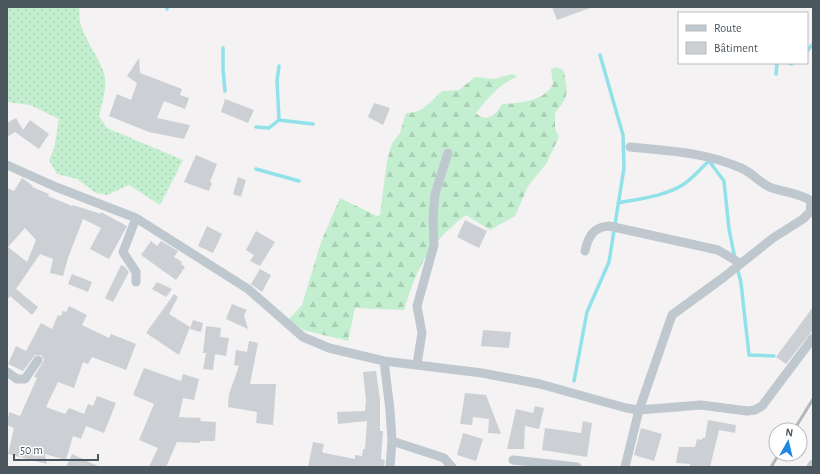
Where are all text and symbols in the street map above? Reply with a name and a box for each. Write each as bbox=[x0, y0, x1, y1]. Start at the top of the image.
legend bbox=[678, 12, 808, 64]
text: Route bbox=[714, 22, 741, 34]
text: Bâtiment bbox=[714, 42, 758, 54]
north arrow bbox=[768, 422, 808, 462]
text: N bbox=[785, 427, 794, 439]
scale bar bbox=[14, 436, 98, 462]
text: 50 m bbox=[20, 444, 43, 456]

